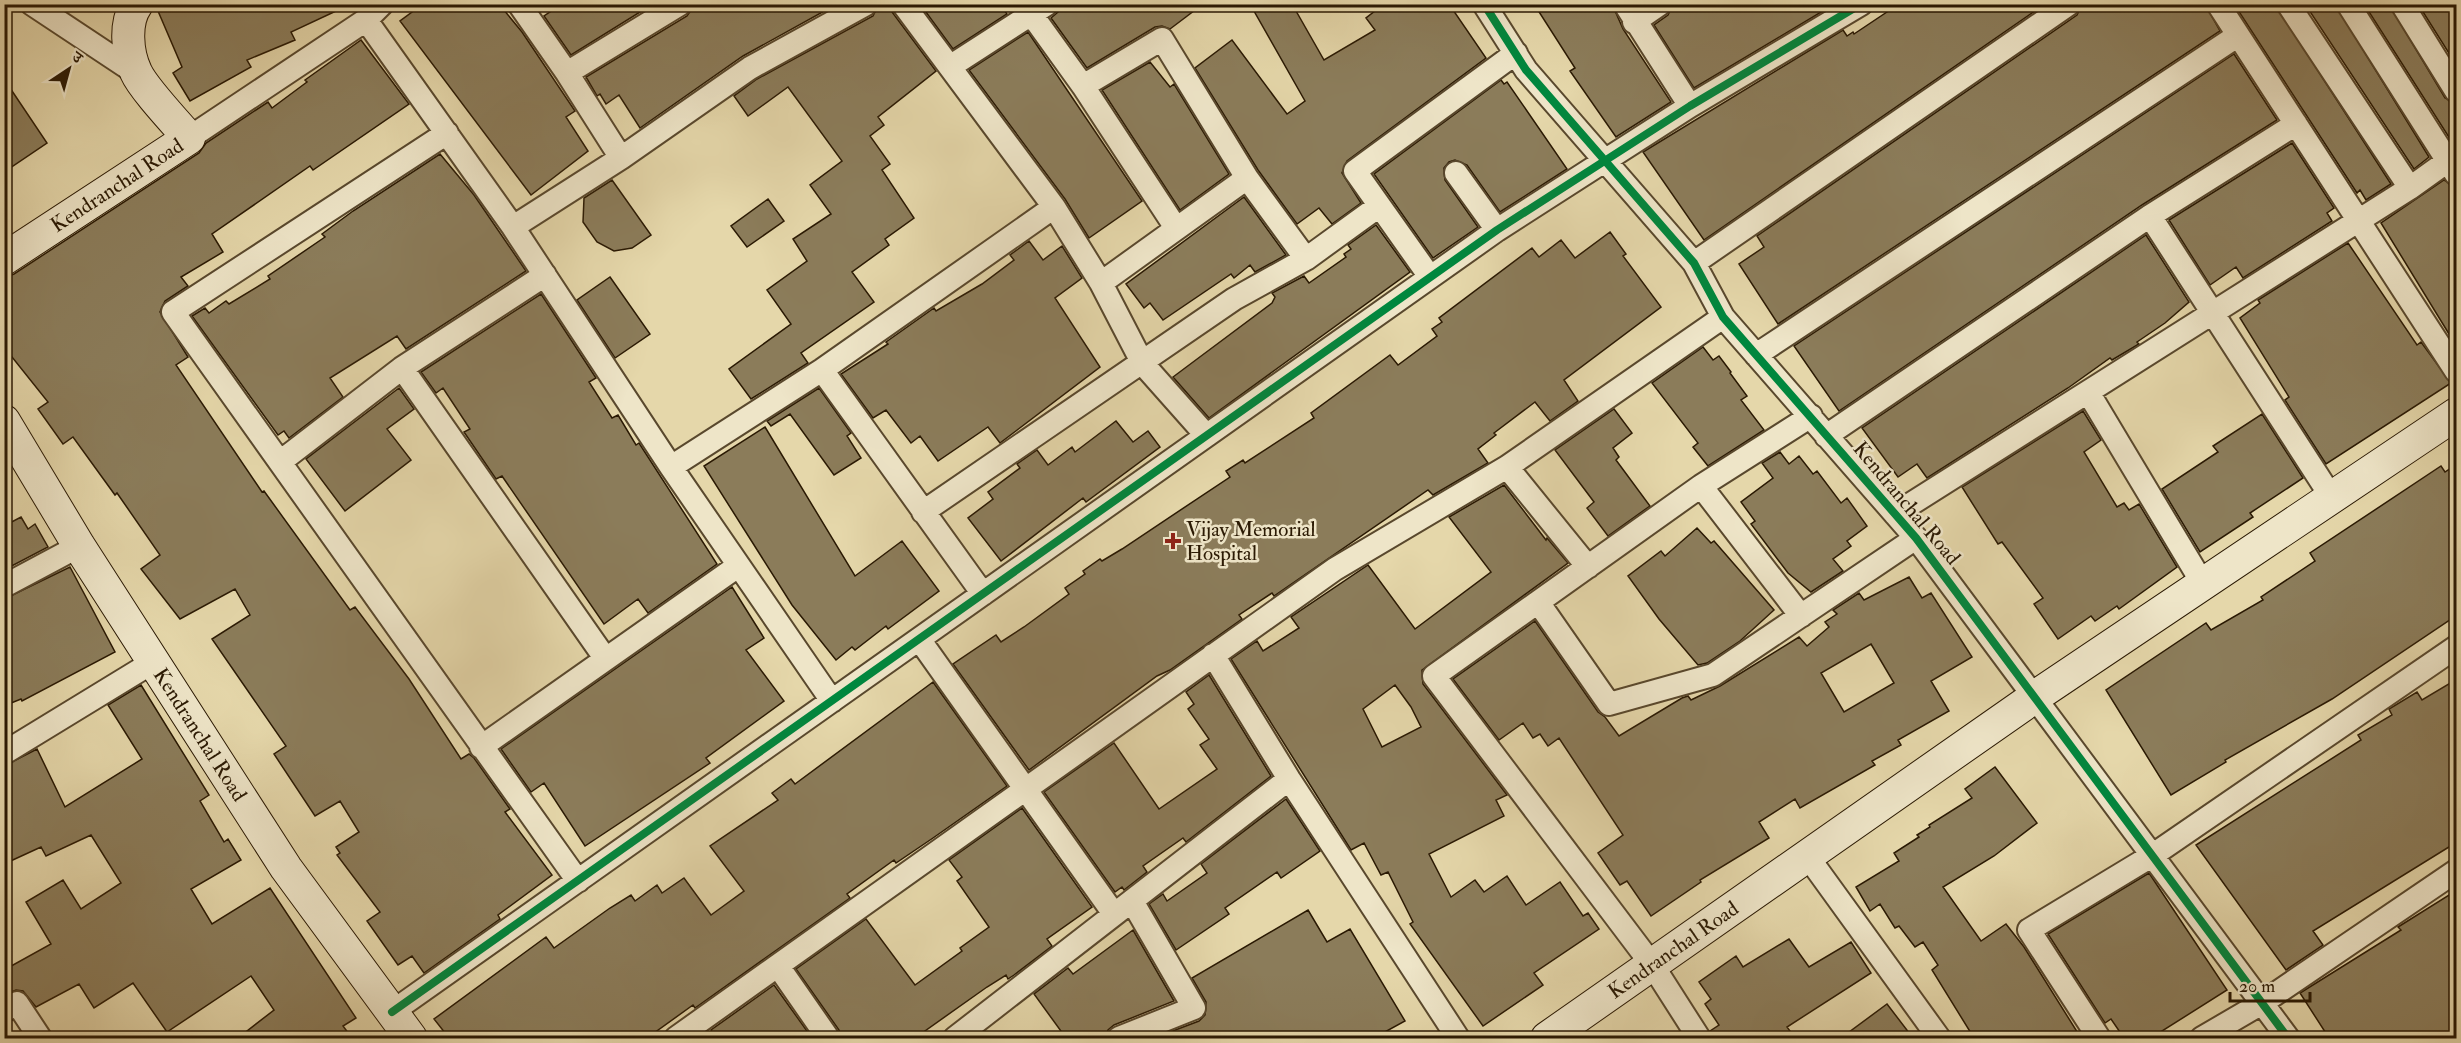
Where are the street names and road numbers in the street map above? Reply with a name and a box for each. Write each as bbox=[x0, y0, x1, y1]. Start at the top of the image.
street label: Kendranchal Road bbox=[46, 132, 189, 239]
street label: Kendranchal Road bbox=[1847, 436, 1967, 571]
street label: Kendranchal Road bbox=[147, 663, 253, 807]
street label: Kendranchal Road bbox=[1603, 895, 1745, 1005]

